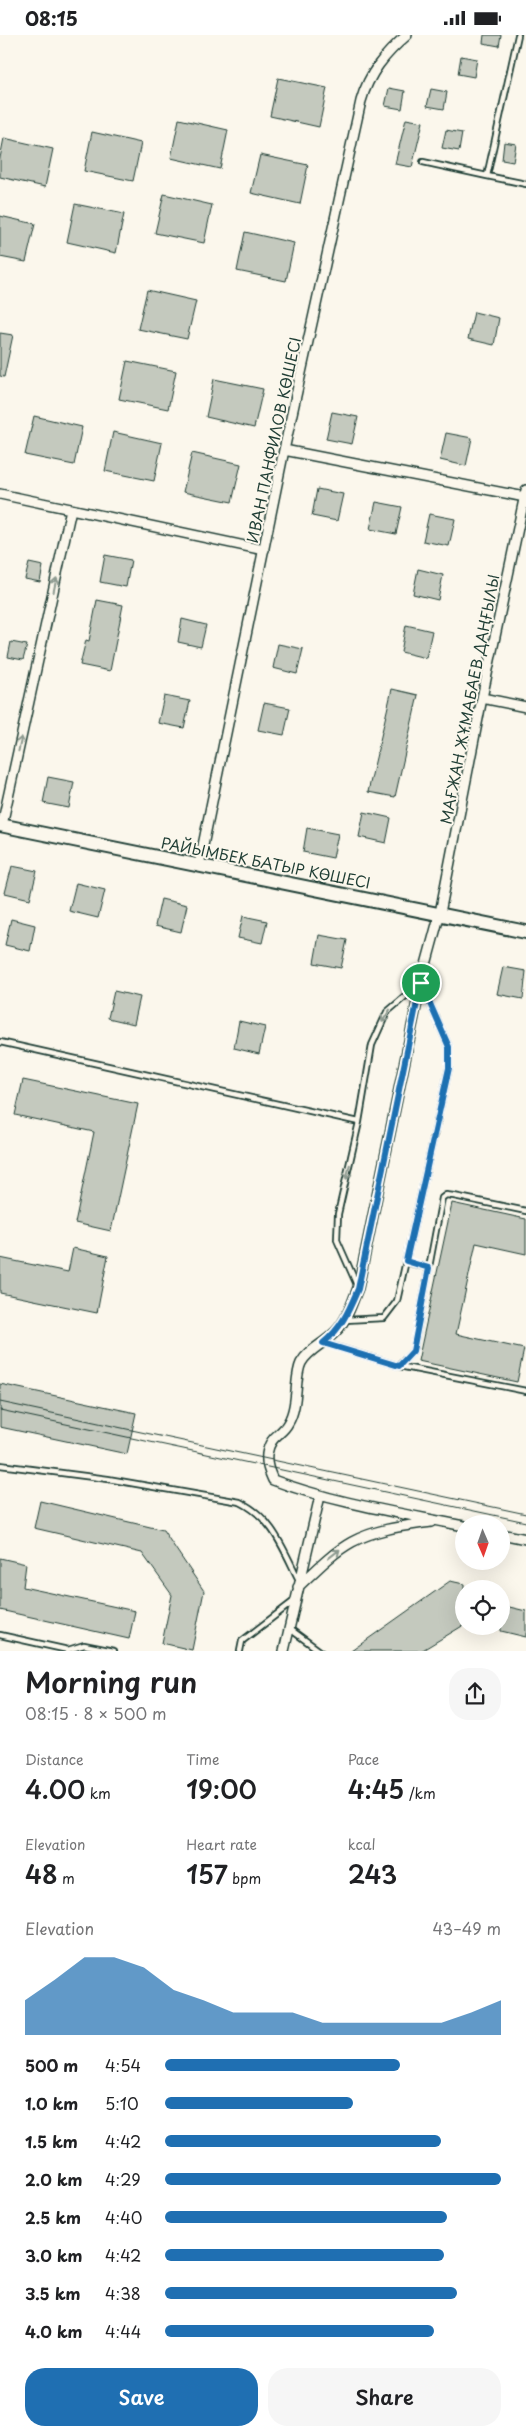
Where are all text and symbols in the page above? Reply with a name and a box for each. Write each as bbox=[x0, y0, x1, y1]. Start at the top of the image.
text: 08:15 bbox=[25, 4, 78, 32]
street label: ИВАН ПАНФИЛОВ КӨШЕСІ bbox=[240, 335, 306, 545]
street label: МАҒЖАН ЖҰМАБАЕВ ДАҢҒЫЛЫ bbox=[433, 572, 505, 826]
one-way arrow bbox=[50, 577, 60, 593]
one-way arrow bbox=[16, 736, 25, 752]
street label: РАЙЫМБЕК БАТЫР КӨШЕСІ bbox=[159, 830, 373, 894]
pin bbox=[400, 962, 442, 1004]
icon: arrive bbox=[407, 969, 435, 997]
one-way arrow bbox=[381, 1008, 391, 1022]
one-way arrow bbox=[342, 1164, 352, 1180]
north arrow bbox=[455, 1515, 510, 1570]
map controls bbox=[455, 1515, 510, 1635]
one-way arrow bbox=[328, 1549, 341, 1560]
button: locate bbox=[455, 1580, 510, 1635]
text: Morning run bbox=[25, 1660, 197, 1703]
button: share bbox=[449, 1668, 501, 1720]
text: 08:15 · 8 × 500 m bbox=[25, 1701, 167, 1725]
text: Distance bbox=[25, 1749, 84, 1770]
text: Time bbox=[186, 1749, 219, 1770]
text: Pace bbox=[348, 1749, 379, 1770]
text: 4.00 bbox=[25, 1770, 85, 1808]
text: 19:00 bbox=[186, 1770, 257, 1808]
text: 4:45 bbox=[348, 1770, 404, 1808]
text: km bbox=[85, 1783, 111, 1804]
text: /km bbox=[404, 1783, 436, 1804]
text: Elevation bbox=[25, 1834, 85, 1855]
text: Heart rate bbox=[186, 1834, 257, 1855]
text: kcal bbox=[348, 1834, 376, 1855]
text: 48 bbox=[25, 1855, 58, 1893]
text: 157 bbox=[186, 1855, 228, 1893]
text: 243 bbox=[348, 1855, 397, 1893]
text: m bbox=[58, 1868, 75, 1889]
text: bpm bbox=[228, 1868, 261, 1889]
text: Elevation bbox=[25, 1916, 94, 1940]
text: 43–49 m bbox=[432, 1916, 501, 1940]
text: 500 m bbox=[25, 2053, 78, 2077]
text: 4:54 bbox=[105, 2053, 141, 2077]
text: 1.0 km bbox=[25, 2091, 78, 2115]
text: 5:10 bbox=[105, 2091, 139, 2115]
text: 1.5 km bbox=[25, 2129, 78, 2153]
text: 4:42 bbox=[105, 2129, 141, 2153]
text: 2.0 km bbox=[25, 2167, 82, 2191]
text: 4:29 bbox=[105, 2167, 141, 2191]
text: 2.5 km bbox=[25, 2205, 81, 2229]
text: 4:40 bbox=[105, 2205, 142, 2229]
text: 3.0 km bbox=[25, 2243, 82, 2267]
text: 4:42 bbox=[105, 2243, 141, 2267]
text: 3.5 km bbox=[25, 2281, 80, 2305]
text: 4:38 bbox=[105, 2281, 141, 2305]
text: 4.0 km bbox=[25, 2319, 82, 2343]
text: 4:44 bbox=[105, 2319, 141, 2343]
button: Save bbox=[25, 2368, 258, 2426]
button: Share bbox=[268, 2368, 501, 2426]

